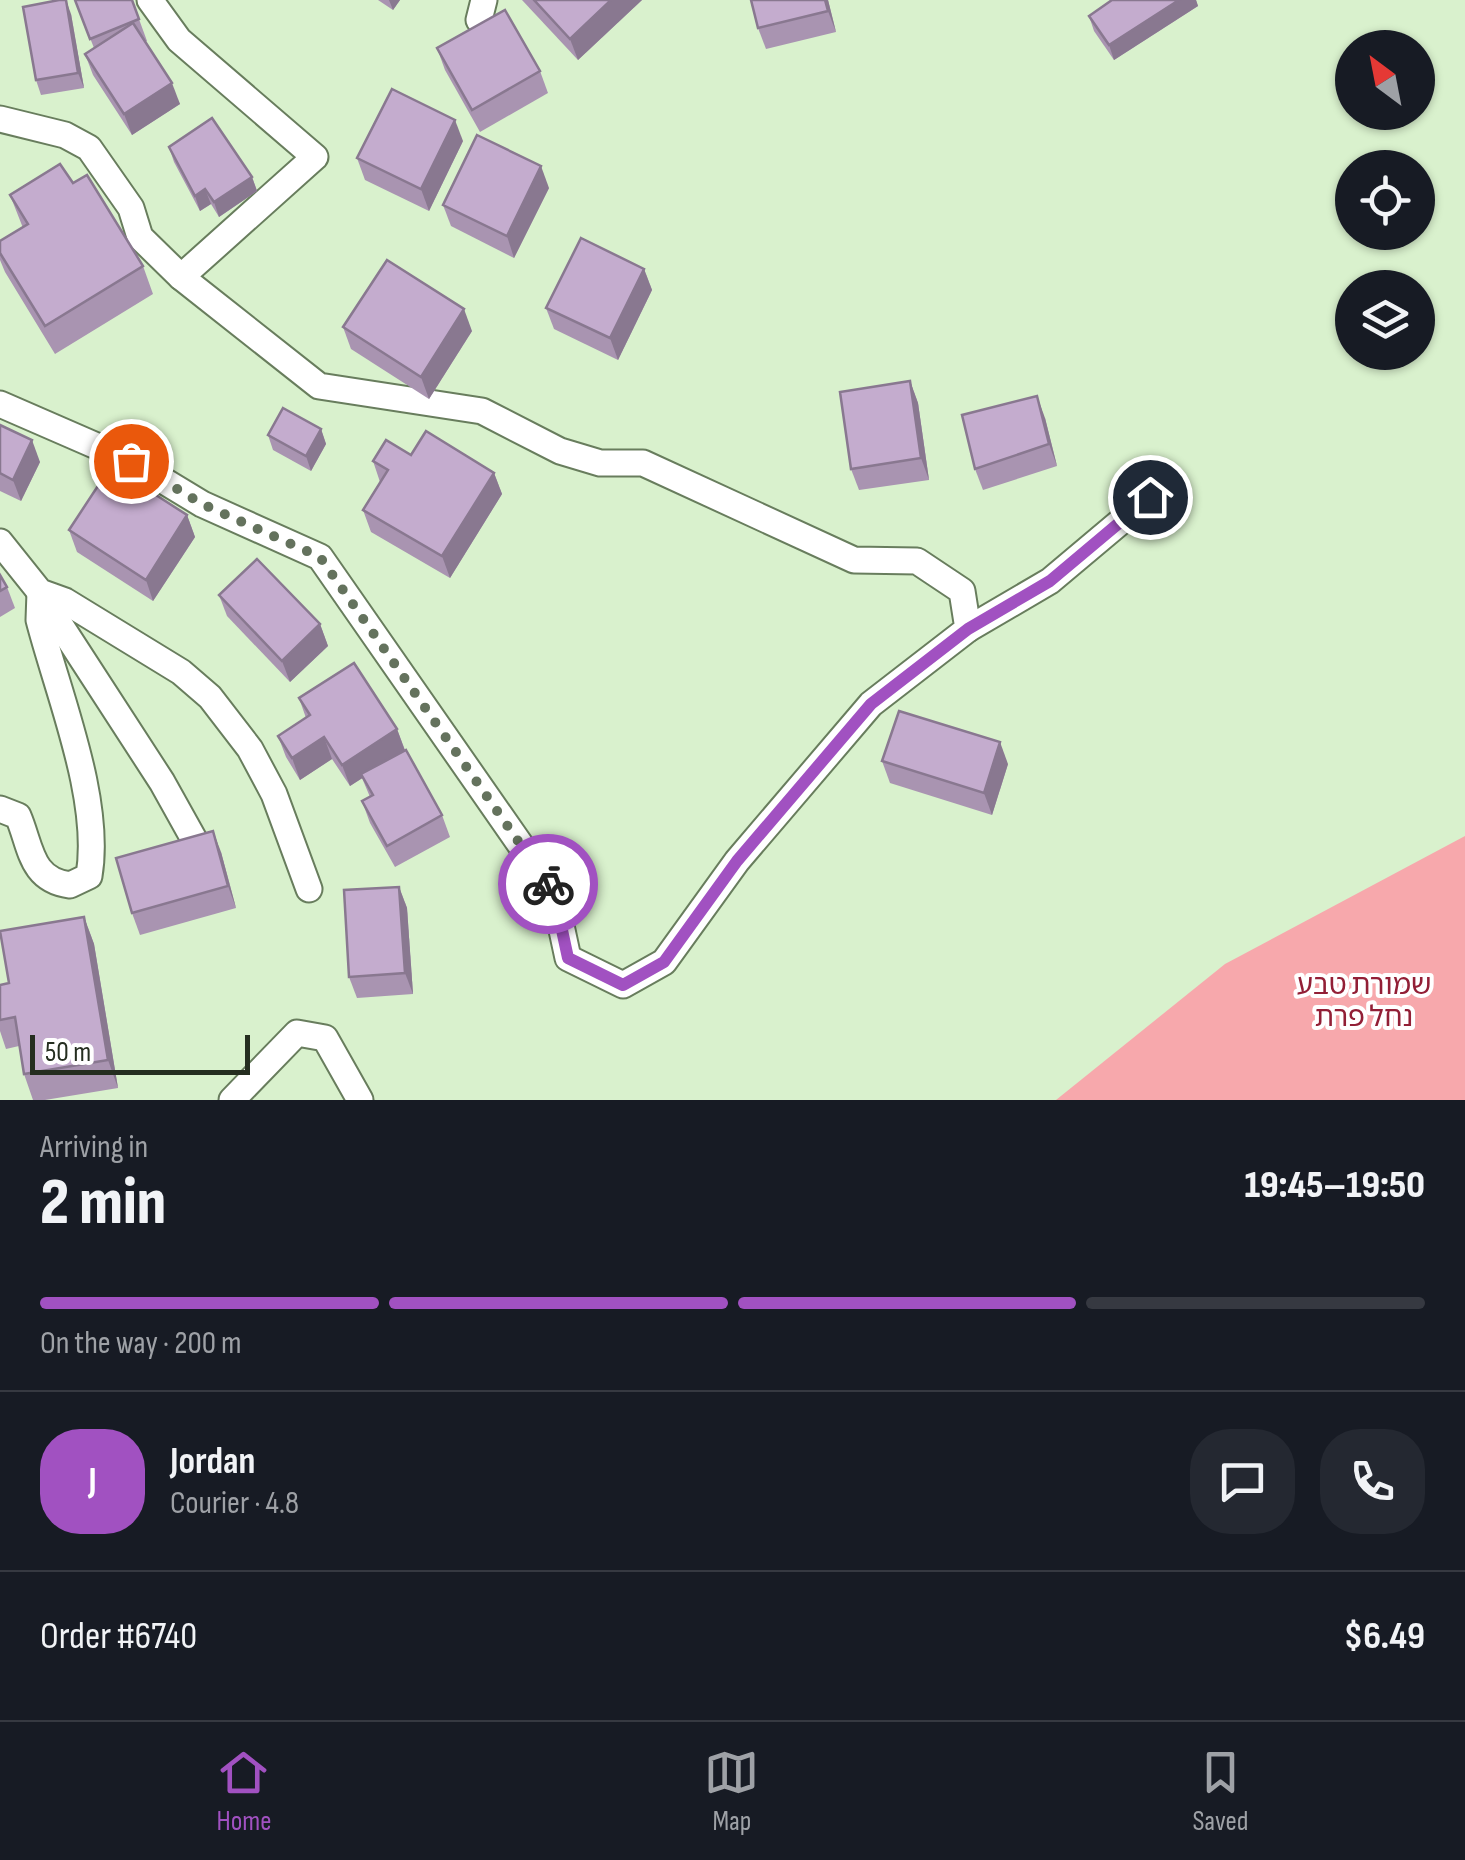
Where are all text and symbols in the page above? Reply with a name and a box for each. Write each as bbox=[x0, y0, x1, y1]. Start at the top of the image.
north arrow bbox=[1335, 30, 1435, 130]
map controls bbox=[1335, 30, 1435, 370]
button: locate bbox=[1335, 150, 1435, 250]
button: layers bbox=[1335, 270, 1435, 370]
pin bbox=[89, 419, 174, 504]
icon: bag bbox=[104, 434, 159, 489]
pin bbox=[1108, 455, 1193, 540]
icon: home bbox=[1123, 470, 1178, 525]
courier bbox=[498, 834, 598, 934]
icon: bike bbox=[521, 857, 576, 912]
park label: שמורת טבע נחל פרת bbox=[1296, 969, 1432, 1034]
scale bar bbox=[30, 1030, 250, 1074]
text: 50 m bbox=[45, 1036, 91, 1069]
text: Arriving in bbox=[40, 1128, 148, 1167]
text: 19:45–19:50 bbox=[1244, 1163, 1425, 1208]
text: 2 min bbox=[40, 1165, 166, 1243]
text: On the way · 200 m bbox=[40, 1324, 242, 1363]
button: chat bbox=[1190, 1429, 1295, 1534]
button: phone bbox=[1320, 1429, 1425, 1534]
text: Jordan bbox=[170, 1439, 255, 1484]
text: J bbox=[88, 1459, 97, 1504]
text: Courier · 4.8 bbox=[170, 1484, 299, 1523]
text: Order #6740 bbox=[40, 1614, 197, 1659]
text: $6.49 bbox=[1344, 1614, 1425, 1659]
tab: Home bbox=[216, 1745, 272, 1838]
tab: Map bbox=[704, 1745, 759, 1838]
tab: Saved bbox=[1192, 1745, 1249, 1838]

